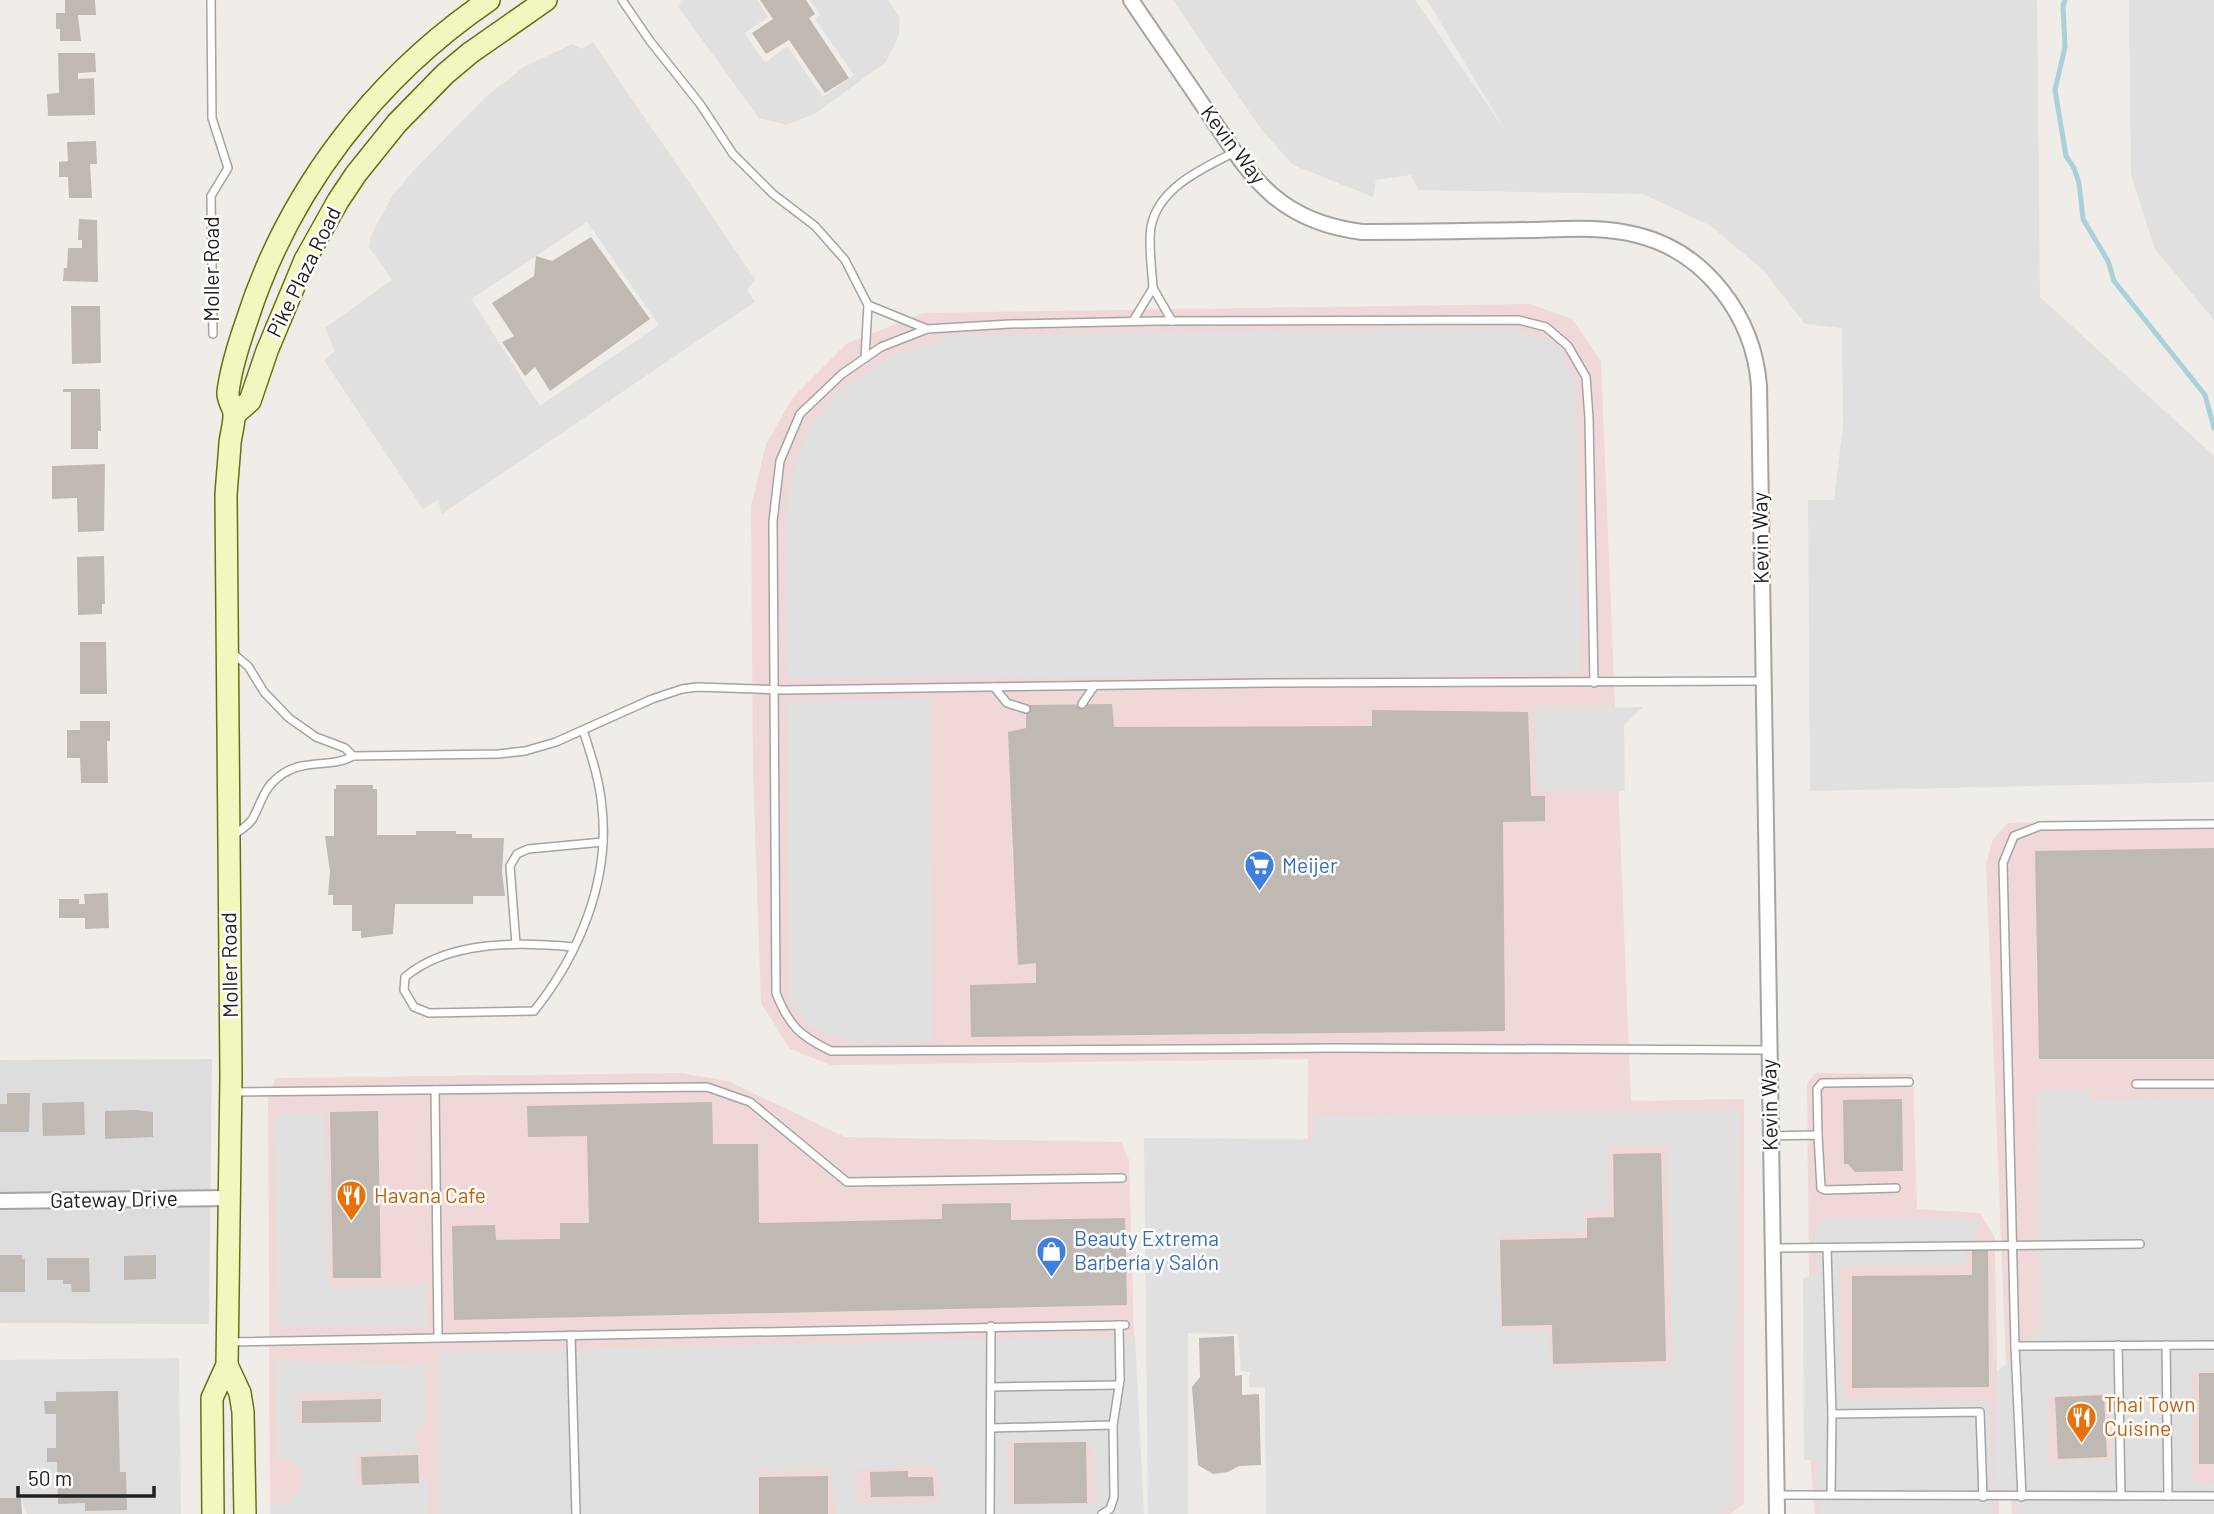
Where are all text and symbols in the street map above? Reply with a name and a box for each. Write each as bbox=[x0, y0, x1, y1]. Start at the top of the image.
street label: Kevin Way bbox=[1197, 100, 1272, 189]
street label: Pike Plaza Road bbox=[260, 202, 345, 341]
street label: Moller Road bbox=[198, 216, 223, 322]
street label: Kevin Way bbox=[1746, 492, 1773, 584]
supermarket icon: Meijer bbox=[1242, 849, 1276, 893]
place label: Meijer bbox=[1282, 852, 1338, 877]
street label: Moller Road bbox=[215, 912, 242, 1018]
street label: Kevin Way bbox=[1755, 1059, 1782, 1151]
restaurant icon: Havana Cafe bbox=[334, 1179, 368, 1223]
place label: Havana Cafe bbox=[374, 1182, 486, 1207]
street label: Gateway Drive bbox=[50, 1185, 178, 1212]
place label: Beauty Extrema Barbería y Salón bbox=[1074, 1225, 1219, 1274]
shop icon: Beauty Extrema Barbería y Salón bbox=[1034, 1234, 1068, 1278]
place label: Thai Town Cuisine bbox=[2104, 1391, 2196, 1440]
restaurant icon: Thai Town Cuisine bbox=[2064, 1400, 2098, 1444]
scale bar bbox=[18, 1454, 154, 1498]
text: 50 m bbox=[28, 1465, 72, 1490]

